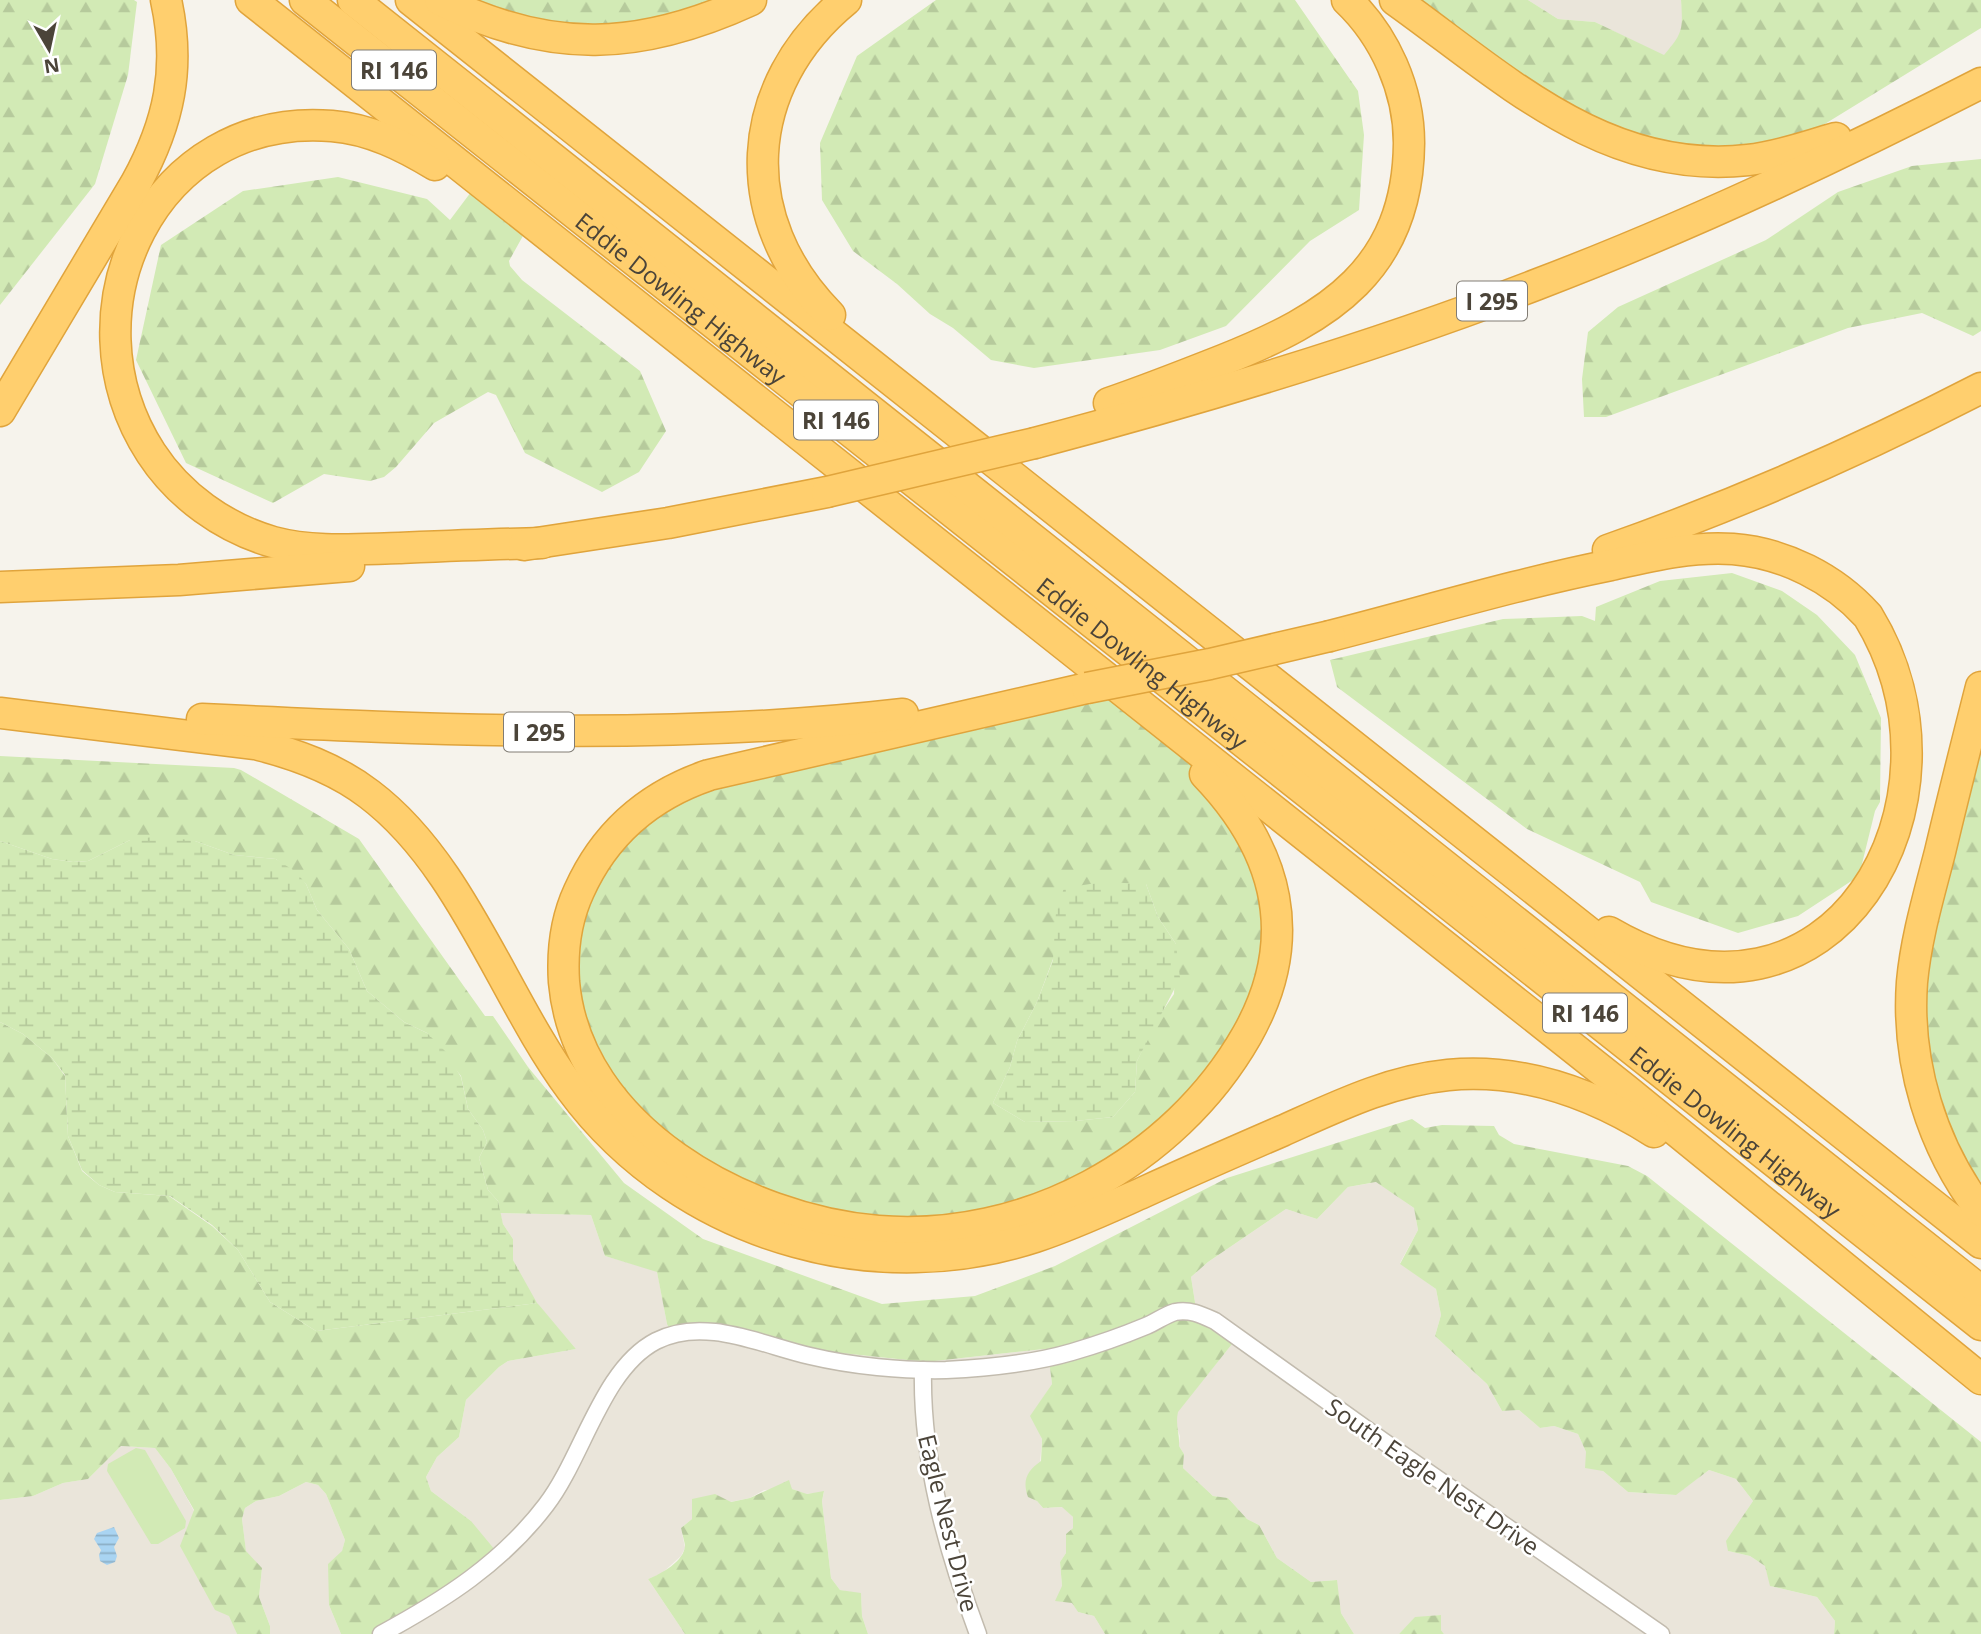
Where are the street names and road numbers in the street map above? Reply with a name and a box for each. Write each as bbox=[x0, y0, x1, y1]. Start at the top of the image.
road number: RI 146 bbox=[352, 50, 436, 90]
street label: Eddie Dowling Highway bbox=[569, 204, 795, 392]
road number: I 295 bbox=[1457, 282, 1527, 320]
road number: RI 146 bbox=[794, 400, 878, 440]
street label: Eddie Dowling Highway bbox=[1030, 569, 1256, 757]
road number: I 295 bbox=[504, 712, 574, 752]
road number: RI 146 bbox=[1543, 994, 1627, 1032]
street label: Eddie Dowling Highway bbox=[1623, 1037, 1849, 1226]
street label: South Eagle Nest Drive bbox=[1320, 1390, 1546, 1562]
street label: Eagle Nest Drive bbox=[911, 1431, 987, 1615]

